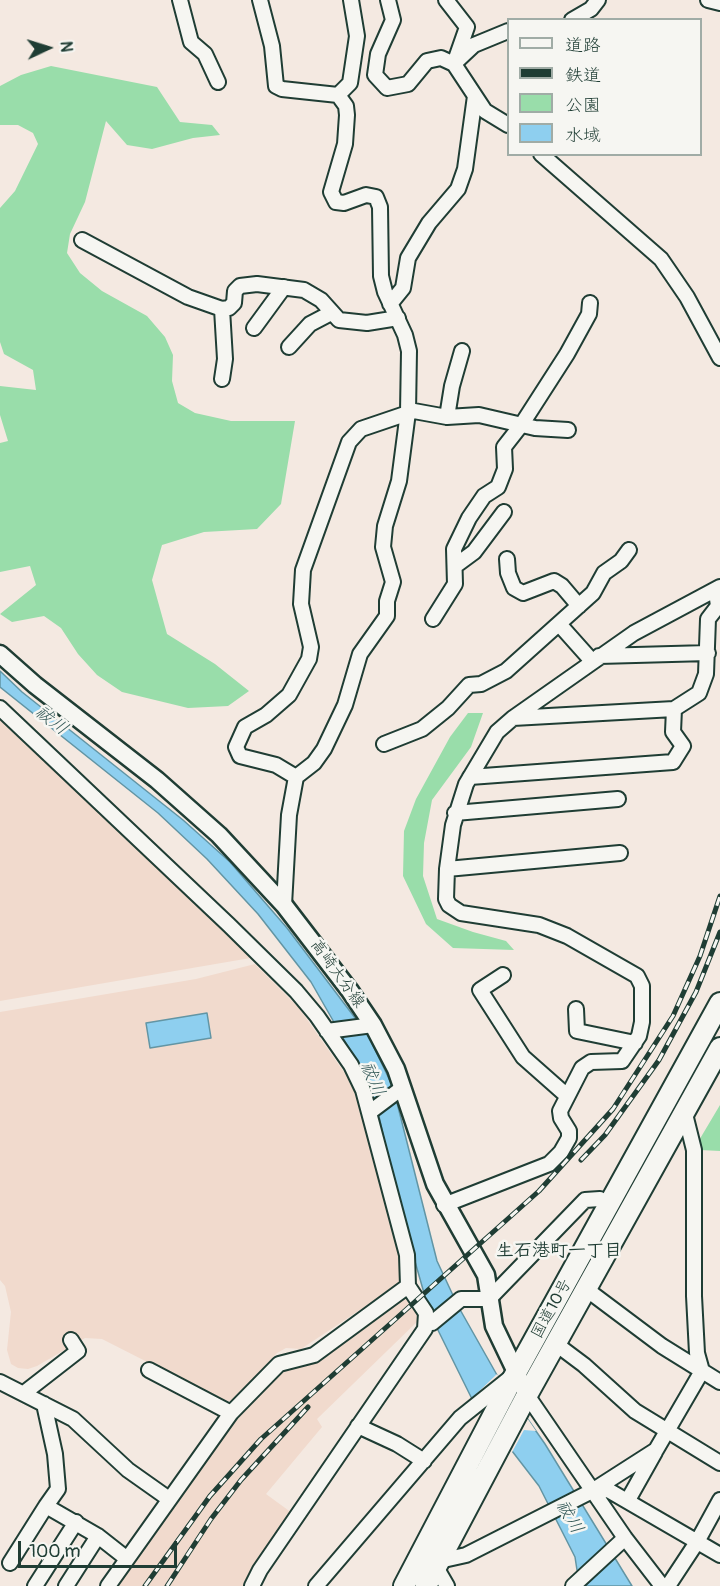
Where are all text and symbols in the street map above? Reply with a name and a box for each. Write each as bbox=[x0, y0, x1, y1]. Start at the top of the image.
north arrow bbox=[18, 18, 78, 78]
legend bbox=[507, 18, 702, 156]
text: 道路 bbox=[565, 34, 601, 57]
text: N bbox=[56, 41, 76, 53]
text: 鉄道 bbox=[565, 64, 601, 87]
text: 公園 bbox=[565, 94, 601, 117]
text: 水域 bbox=[565, 124, 601, 147]
water label: 祓川 bbox=[30, 701, 72, 741]
street label: 高崎大分線 bbox=[306, 936, 368, 1012]
water label: 祓川 bbox=[355, 1058, 389, 1100]
district label: 生石港町一丁目 bbox=[496, 1240, 622, 1262]
street label: 国道10号 bbox=[528, 1276, 576, 1342]
water label: 祓川 bbox=[551, 1496, 587, 1538]
scale bar bbox=[21, 1529, 180, 1567]
text: 100 m bbox=[29, 1540, 81, 1563]

